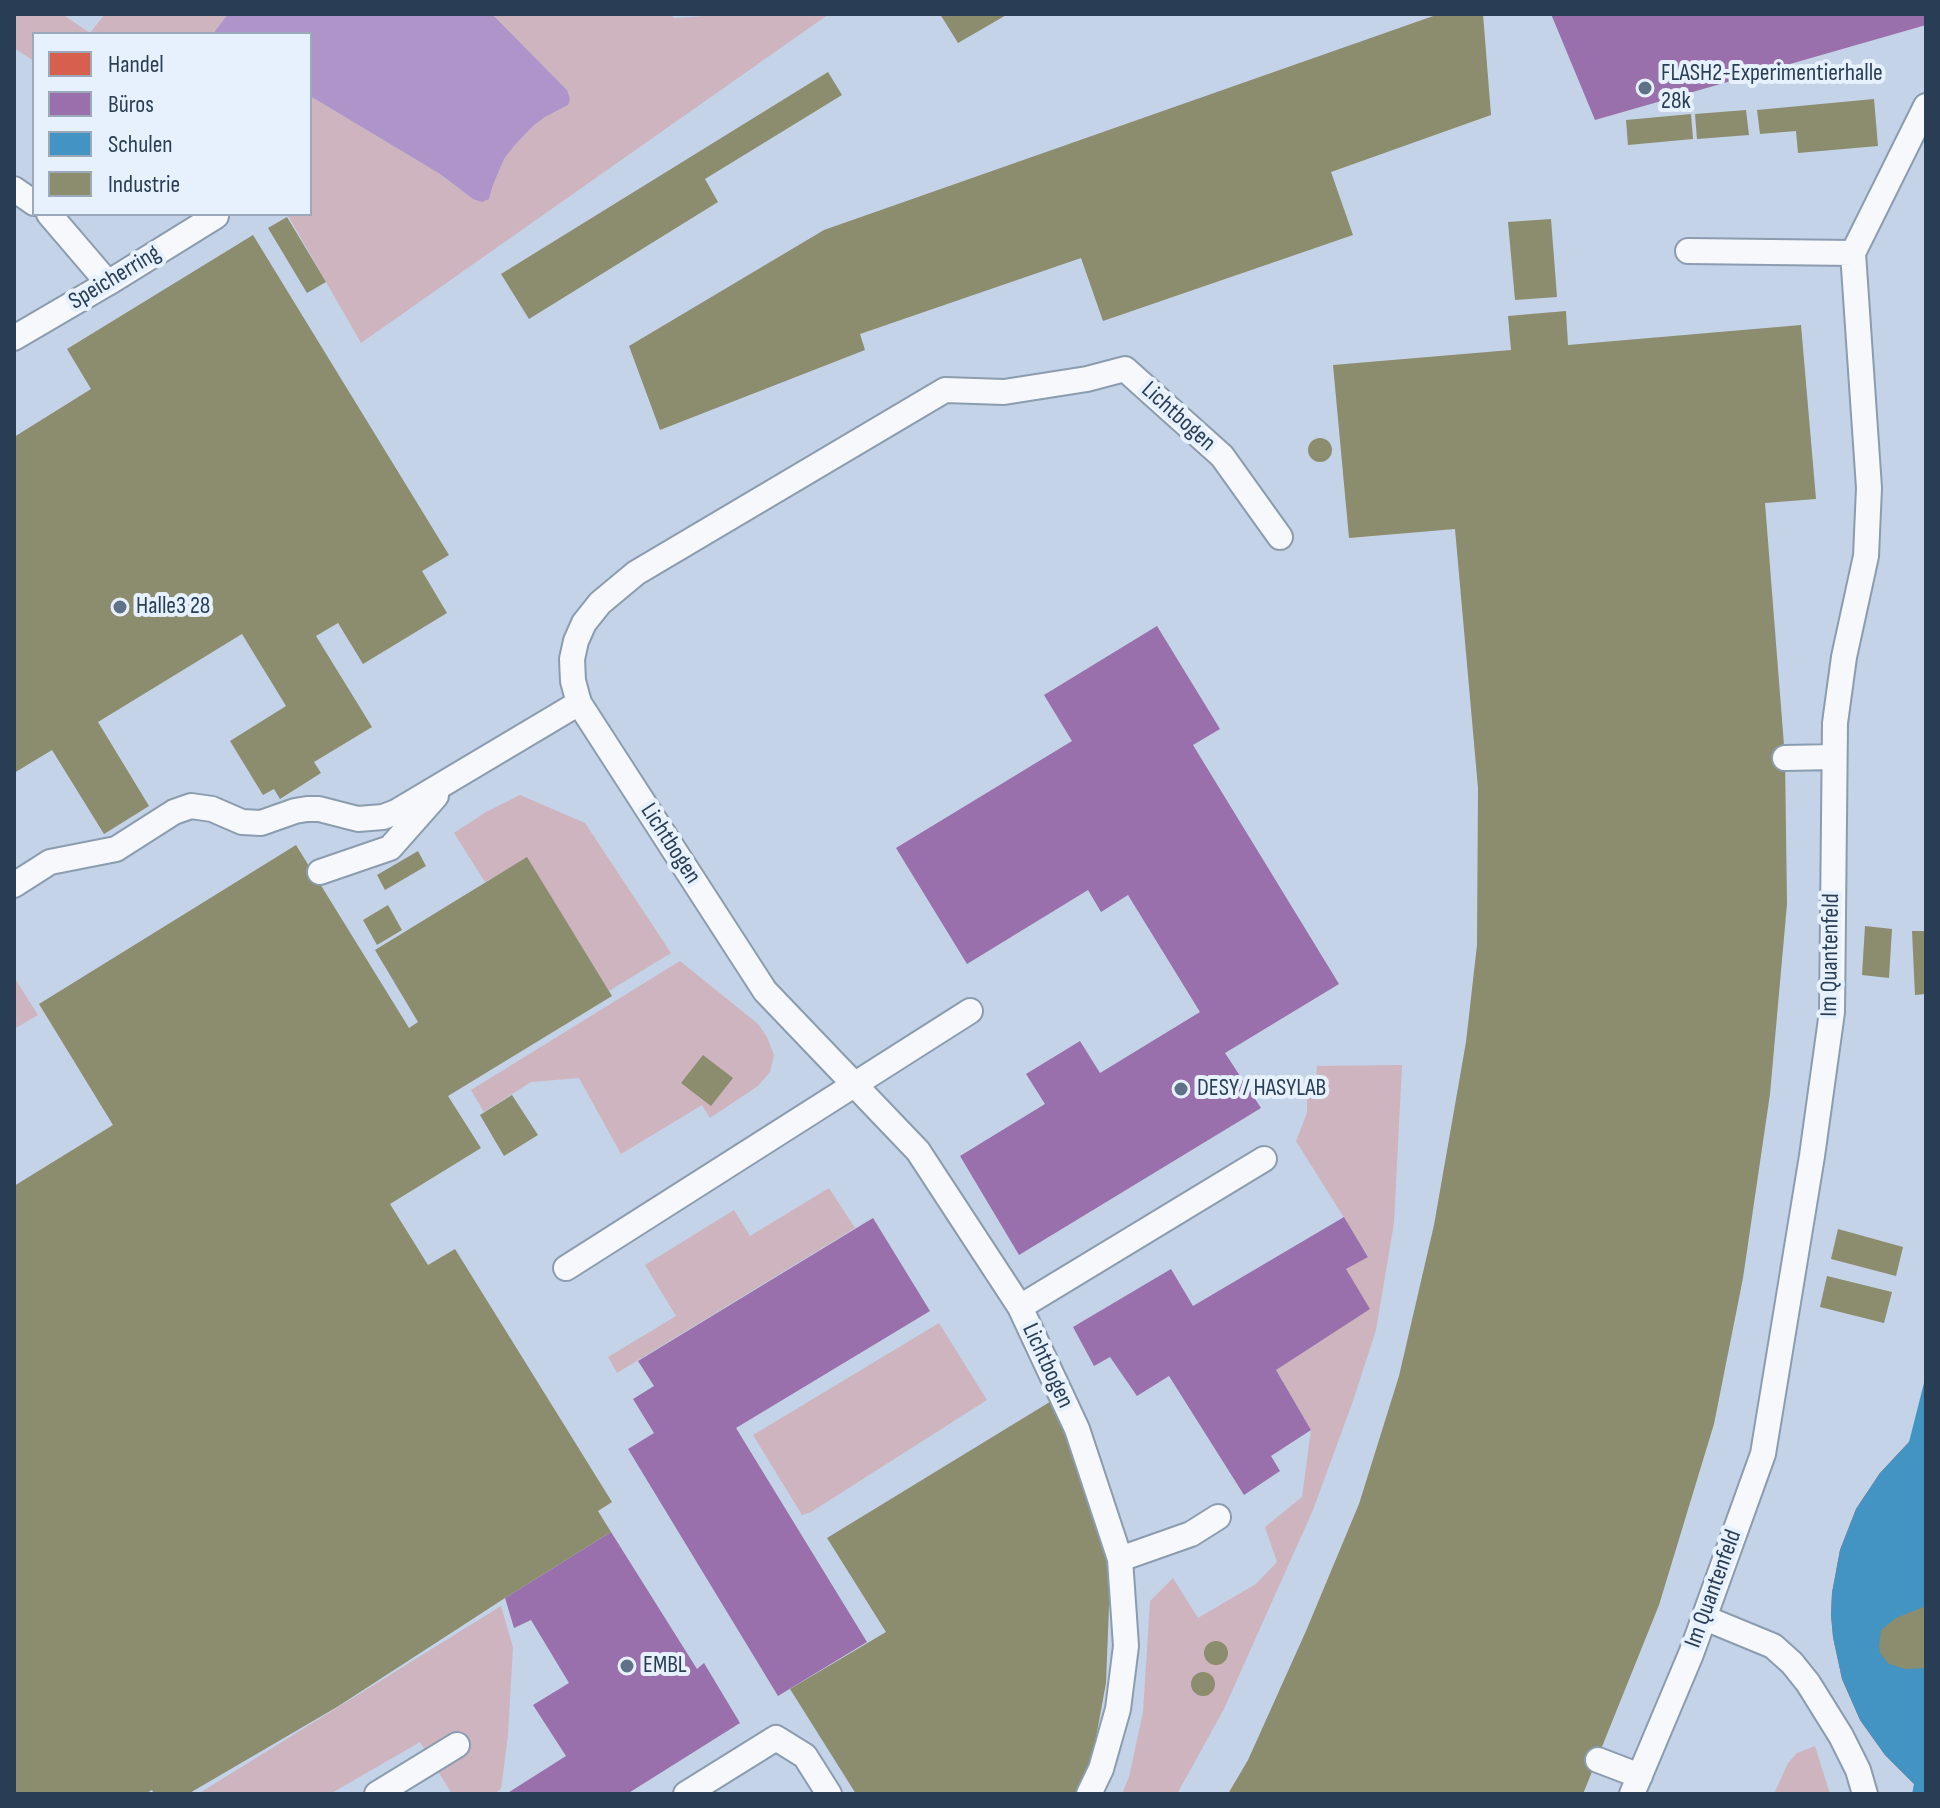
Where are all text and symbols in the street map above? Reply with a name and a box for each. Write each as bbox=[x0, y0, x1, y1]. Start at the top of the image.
legend bbox=[32, 32, 312, 216]
text: Handel bbox=[108, 50, 164, 79]
place label: FLASH2-Experimentierhalle 28k bbox=[1661, 60, 1883, 116]
marker: FLASH2-Experimentierhalle 28k bbox=[1636, 79, 1654, 97]
text: Büros bbox=[108, 90, 154, 119]
text: Schulen bbox=[108, 130, 173, 159]
text: Industrie bbox=[108, 170, 180, 199]
street label: Speicherring bbox=[64, 239, 166, 317]
street label: Lichtbogen bbox=[1135, 376, 1221, 458]
place label: Halle3 28 bbox=[136, 593, 210, 621]
marker: Halle3 28 bbox=[111, 598, 129, 616]
street label: Lichtbogen bbox=[633, 798, 707, 890]
street label: Im Quantenfeld bbox=[1816, 893, 1846, 1017]
place label: DESY / HASYLAB bbox=[1197, 1075, 1326, 1103]
marker: DESY / HASYLAB bbox=[1172, 1080, 1190, 1098]
street label: Lichtbogen bbox=[1015, 1319, 1079, 1413]
street label: Im Quantenfeld bbox=[1679, 1526, 1749, 1652]
place label: EMBL bbox=[643, 1652, 687, 1680]
marker: EMBL bbox=[618, 1657, 636, 1675]

